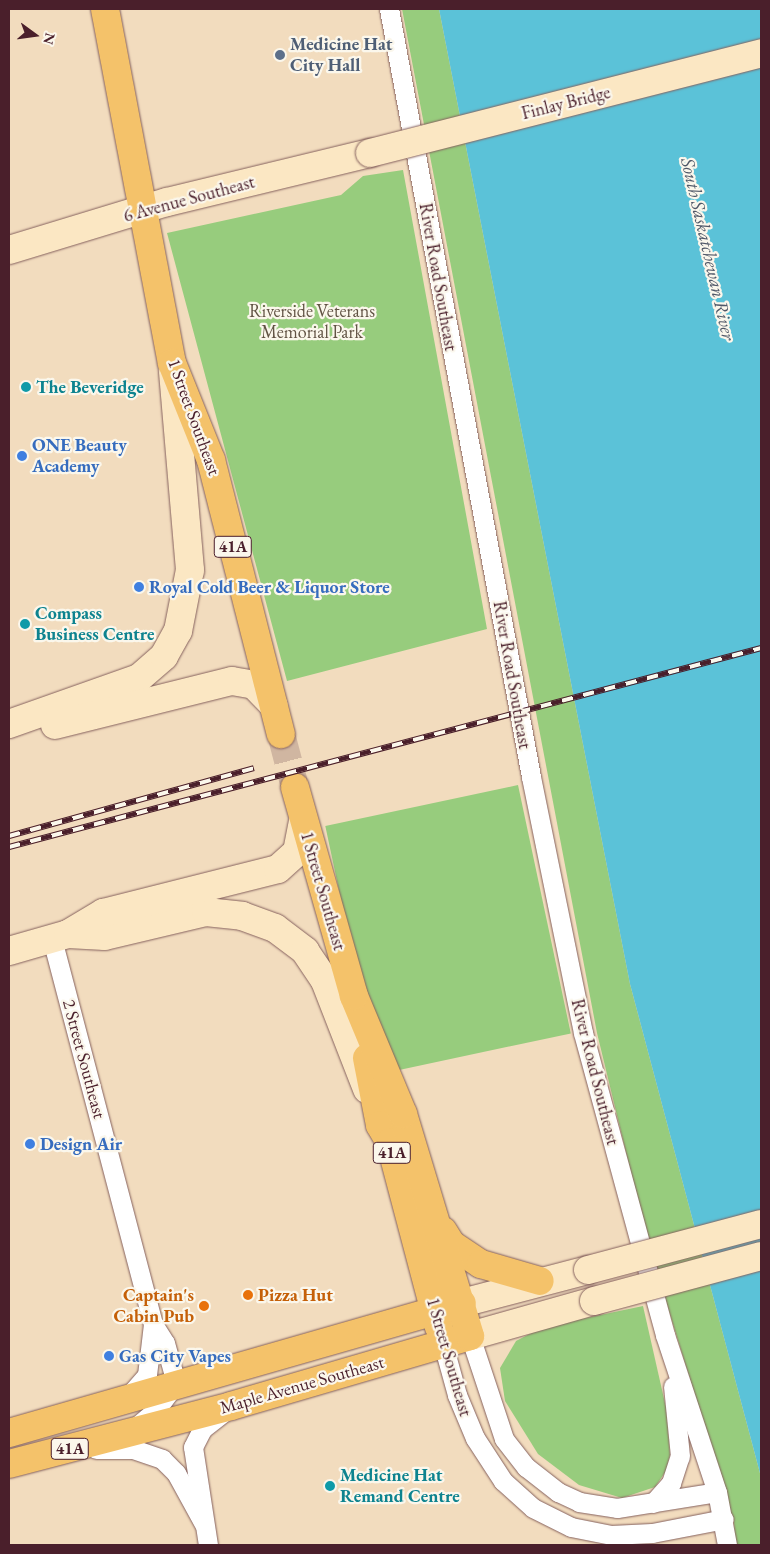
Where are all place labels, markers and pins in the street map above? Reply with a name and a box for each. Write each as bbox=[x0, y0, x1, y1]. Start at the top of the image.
place label: Medicine Hat City Hall bbox=[290, 34, 393, 76]
marker: Medicine Hat City Hall bbox=[274, 49, 286, 61]
place label: The Beveridge bbox=[36, 376, 144, 398]
marker: The Beveridge bbox=[20, 381, 32, 393]
place label: ONE Beauty Academy bbox=[32, 435, 127, 478]
marker: ONE Beauty Academy bbox=[16, 450, 28, 462]
place label: Royal Cold Beer & Liquor Store bbox=[149, 576, 390, 598]
marker: Royal Cold Beer & Liquor Store bbox=[133, 581, 145, 593]
place label: Compass Business Centre bbox=[35, 603, 155, 646]
marker: Compass Business Centre bbox=[19, 618, 31, 630]
place label: Design Air bbox=[40, 1133, 122, 1155]
marker: Design Air bbox=[24, 1138, 36, 1150]
place label: Pizza Hut bbox=[258, 1284, 333, 1306]
place label: Captain's Cabin Pub bbox=[113, 1285, 194, 1328]
marker: Pizza Hut bbox=[242, 1289, 254, 1301]
marker: Captain's Cabin Pub bbox=[198, 1300, 210, 1312]
place label: Gas City Vapes bbox=[119, 1345, 231, 1367]
marker: Gas City Vapes bbox=[103, 1350, 115, 1362]
place label: Medicine Hat Remand Centre bbox=[340, 1465, 460, 1508]
marker: Medicine Hat Remand Centre bbox=[324, 1480, 336, 1492]

